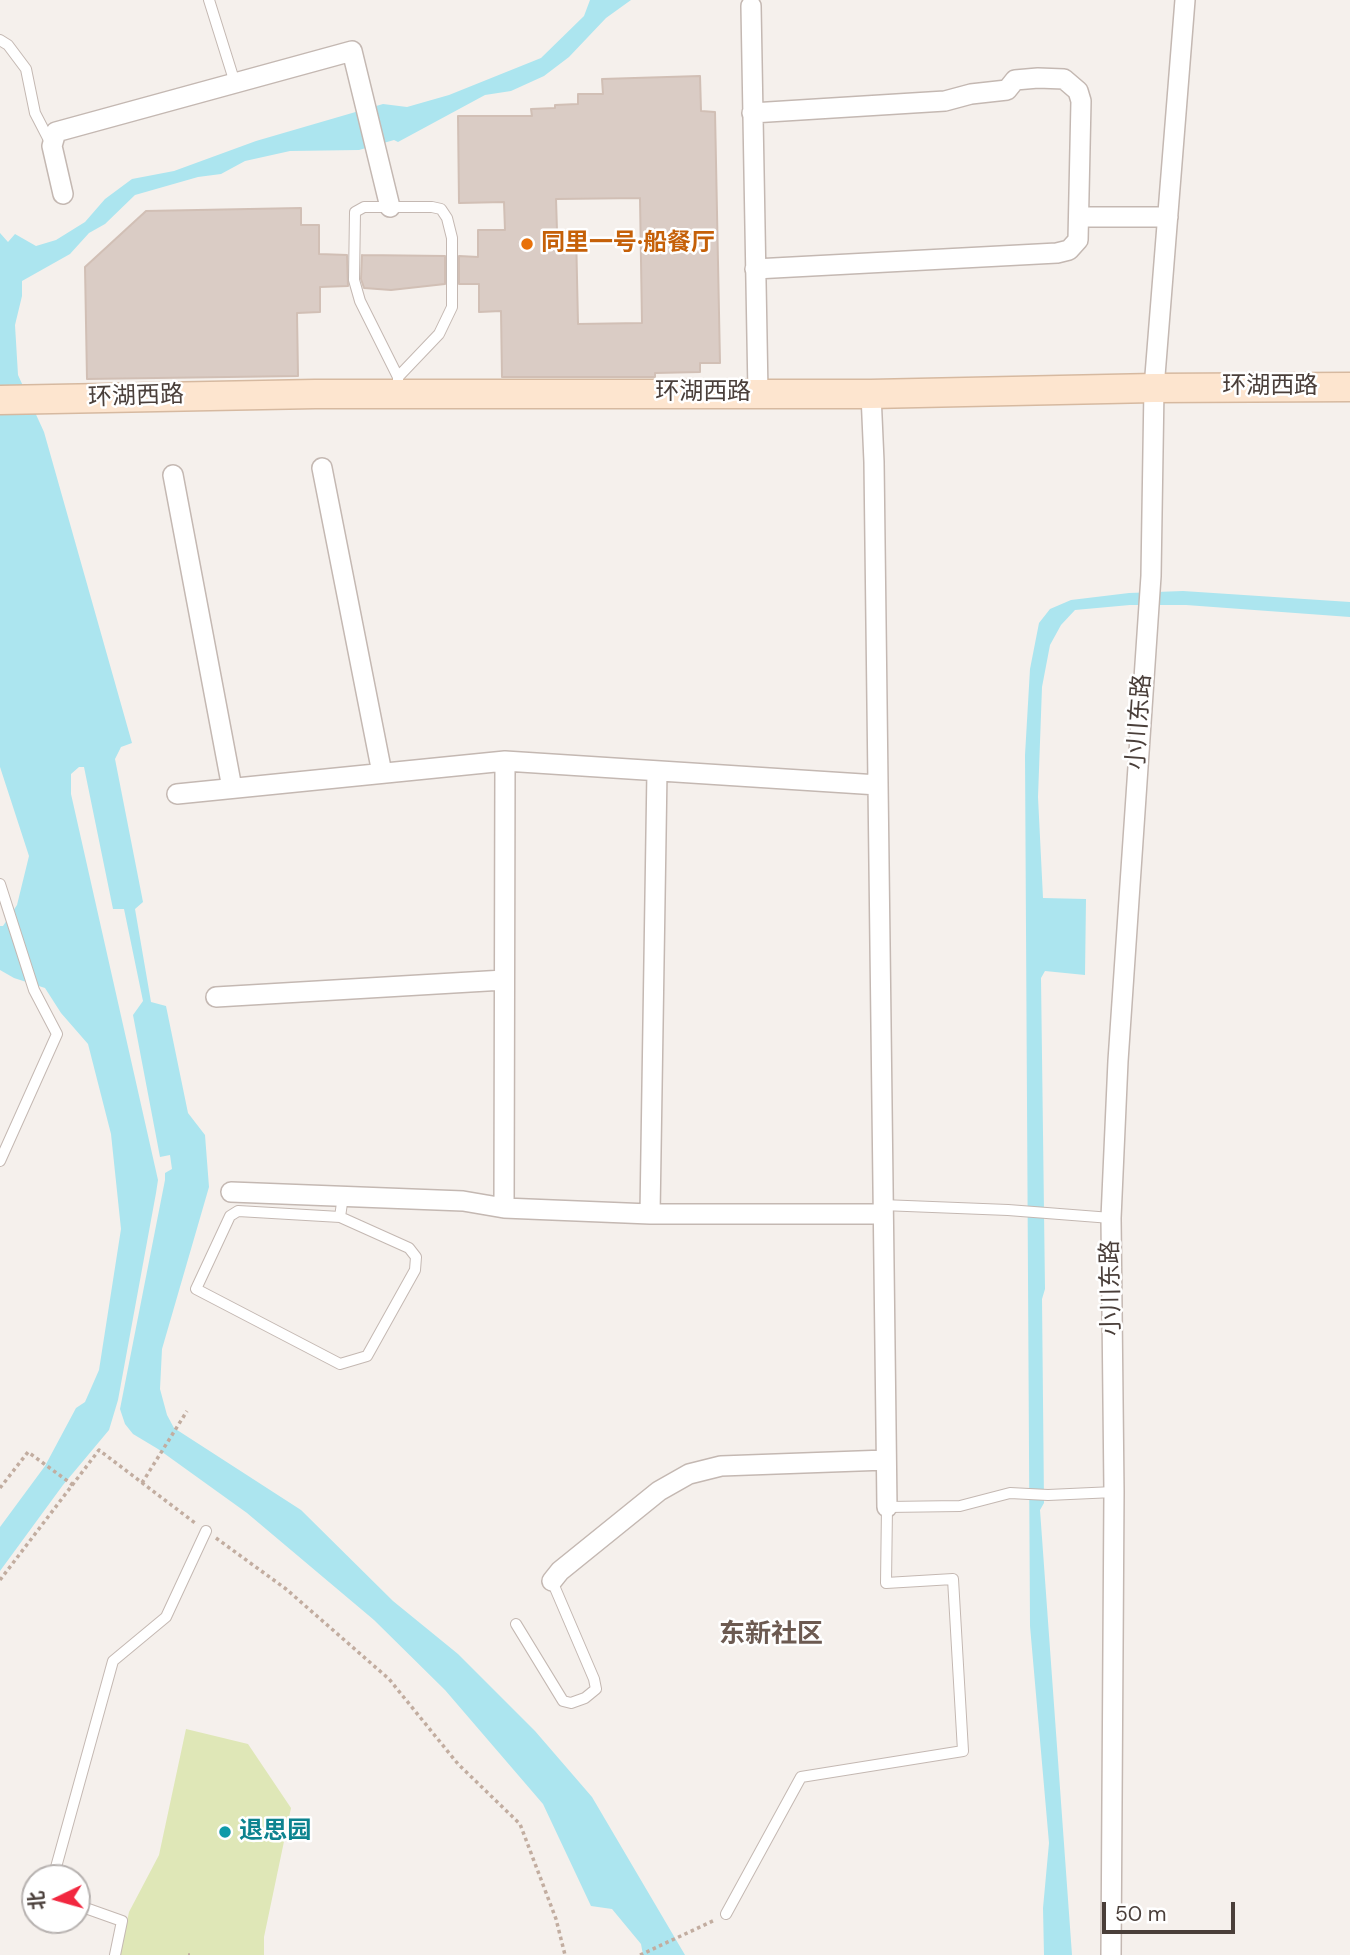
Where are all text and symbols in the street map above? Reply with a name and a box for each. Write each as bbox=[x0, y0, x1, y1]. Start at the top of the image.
place label: 同里一号·船餐厅 bbox=[541, 230, 715, 258]
marker: 同里一号·船餐厅 bbox=[519, 236, 535, 252]
street label: 环湖西路 bbox=[1222, 373, 1318, 401]
street label: 环湖西路 bbox=[655, 379, 751, 407]
street label: 环湖西路 bbox=[88, 381, 184, 413]
street label: 小川东路 bbox=[1122, 673, 1158, 771]
street label: 小川东路 bbox=[1097, 1240, 1127, 1336]
district label: 东新社区 bbox=[719, 1619, 823, 1651]
place label: 退思园 bbox=[239, 1818, 311, 1846]
marker: 退思园 bbox=[217, 1824, 233, 1840]
north arrow bbox=[21, 1864, 91, 1934]
scale bar bbox=[1105, 1888, 1238, 1932]
text: 北 bbox=[23, 1890, 50, 1911]
text: 50 m bbox=[1115, 1900, 1166, 1928]

